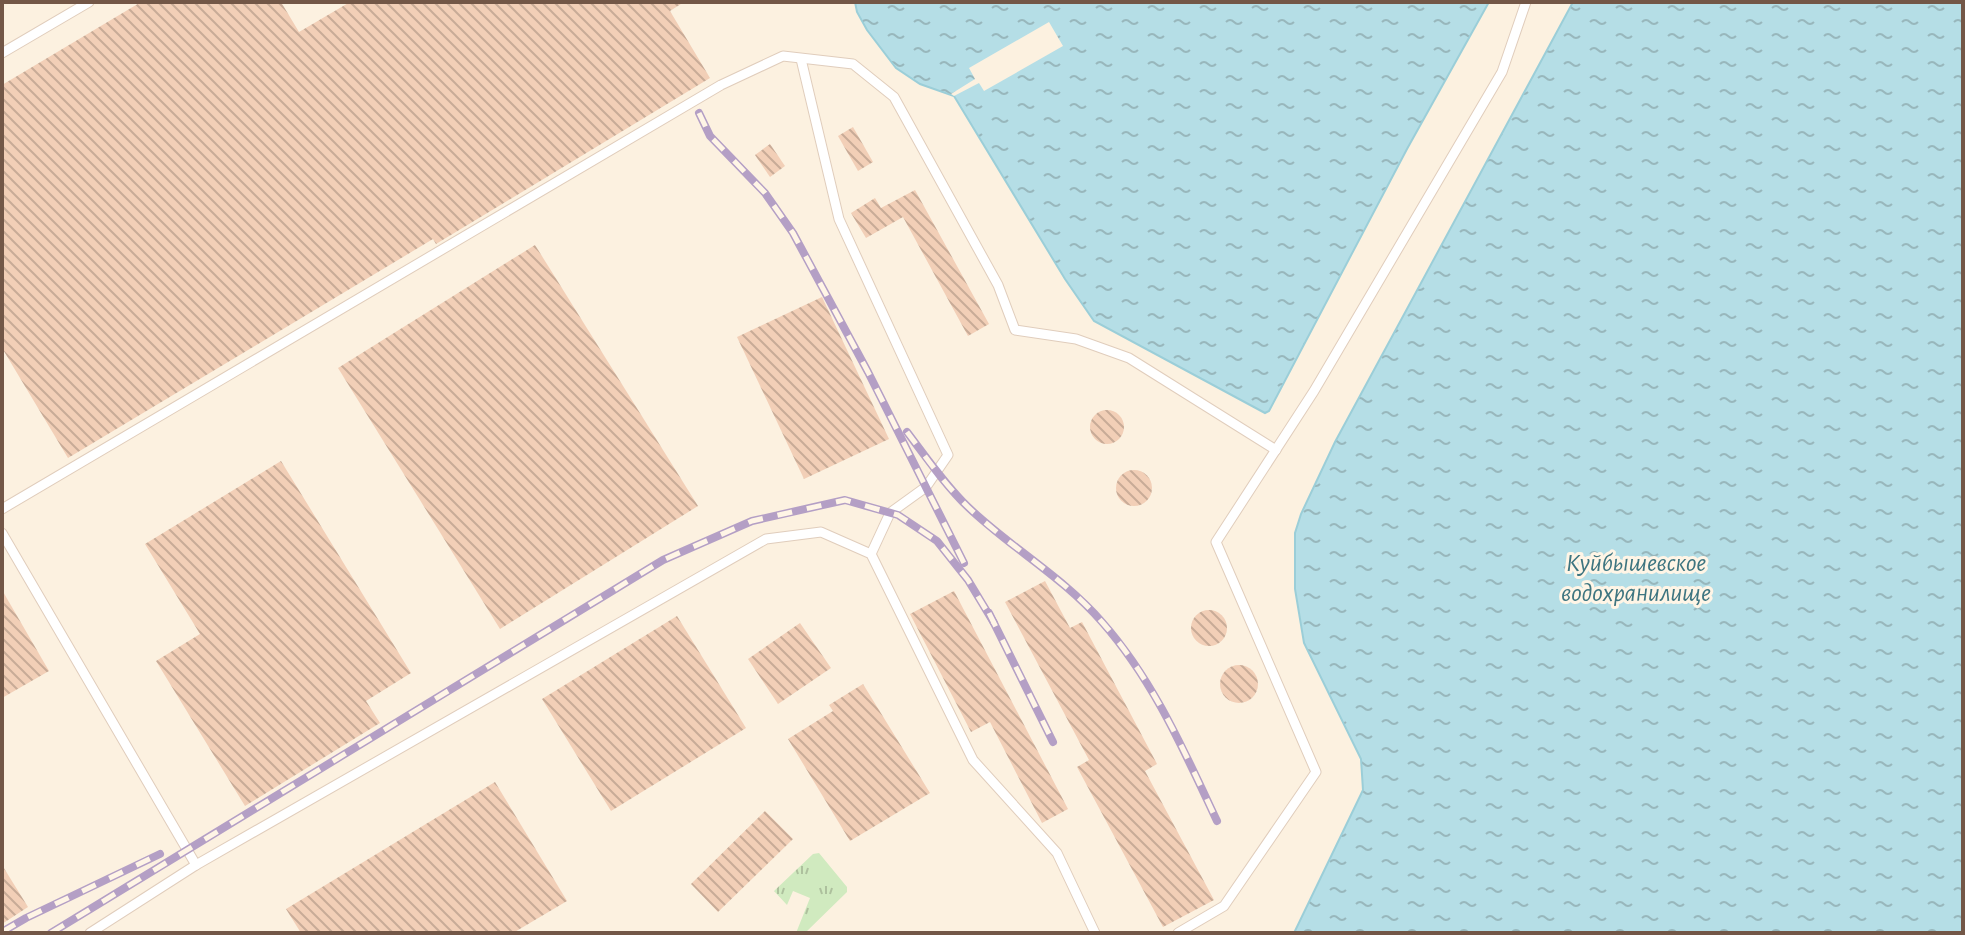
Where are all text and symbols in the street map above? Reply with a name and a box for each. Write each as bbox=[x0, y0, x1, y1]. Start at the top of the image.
water label: Куйбышевское водохранилище bbox=[1561, 550, 1711, 606]

